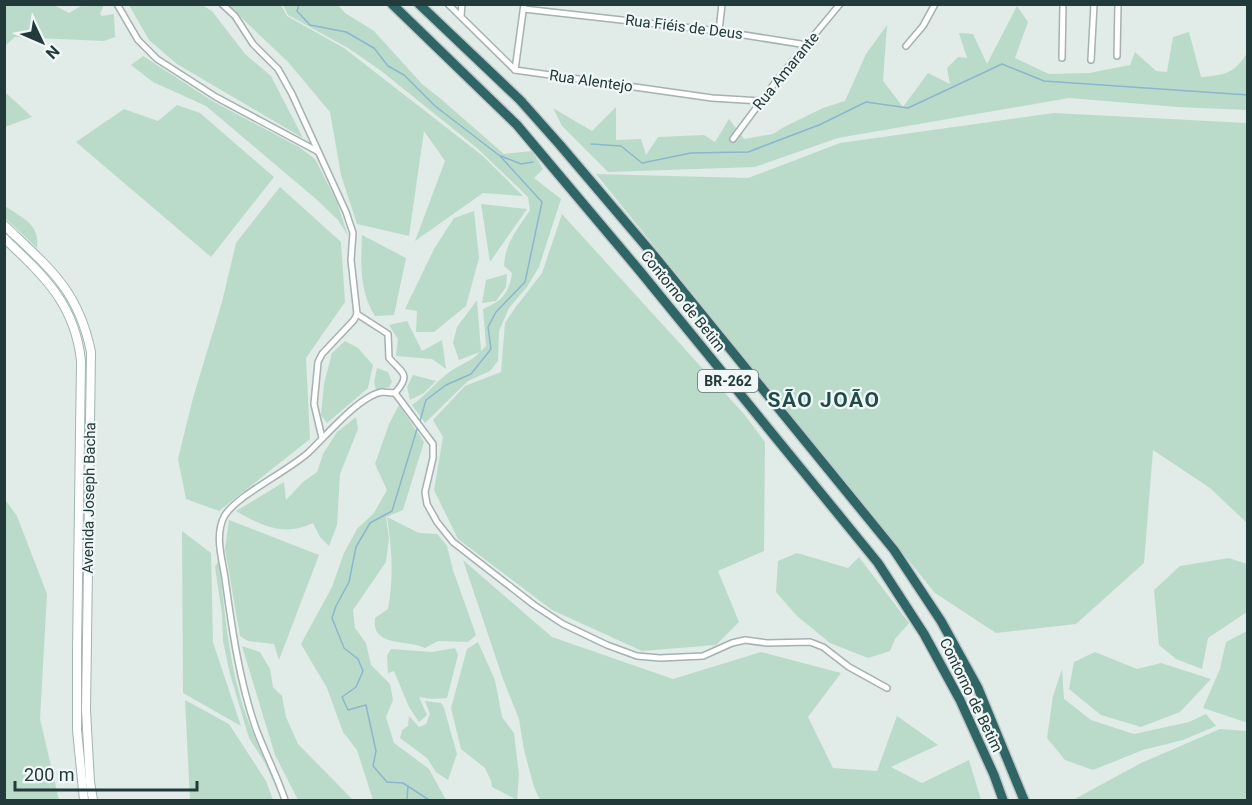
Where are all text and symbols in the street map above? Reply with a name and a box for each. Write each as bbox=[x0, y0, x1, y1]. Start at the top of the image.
street label: Rua Fiéis de Deus bbox=[624, 11, 744, 43]
north arrow bbox=[12, 12, 72, 72]
street label: Rua Amarante bbox=[749, 29, 823, 113]
text: N bbox=[42, 41, 63, 63]
street label: Rua Alentejo bbox=[548, 66, 634, 96]
street label: Contorno de Betim bbox=[637, 247, 729, 355]
road number: BR-262 bbox=[698, 370, 758, 392]
district label: SÃO JOÃO bbox=[768, 388, 880, 412]
street label: Avenida Joseph Bacha bbox=[79, 422, 99, 574]
street label: Contorno de Betim bbox=[936, 635, 1006, 755]
scale bar bbox=[15, 754, 196, 792]
text: 200 m bbox=[24, 764, 75, 785]

